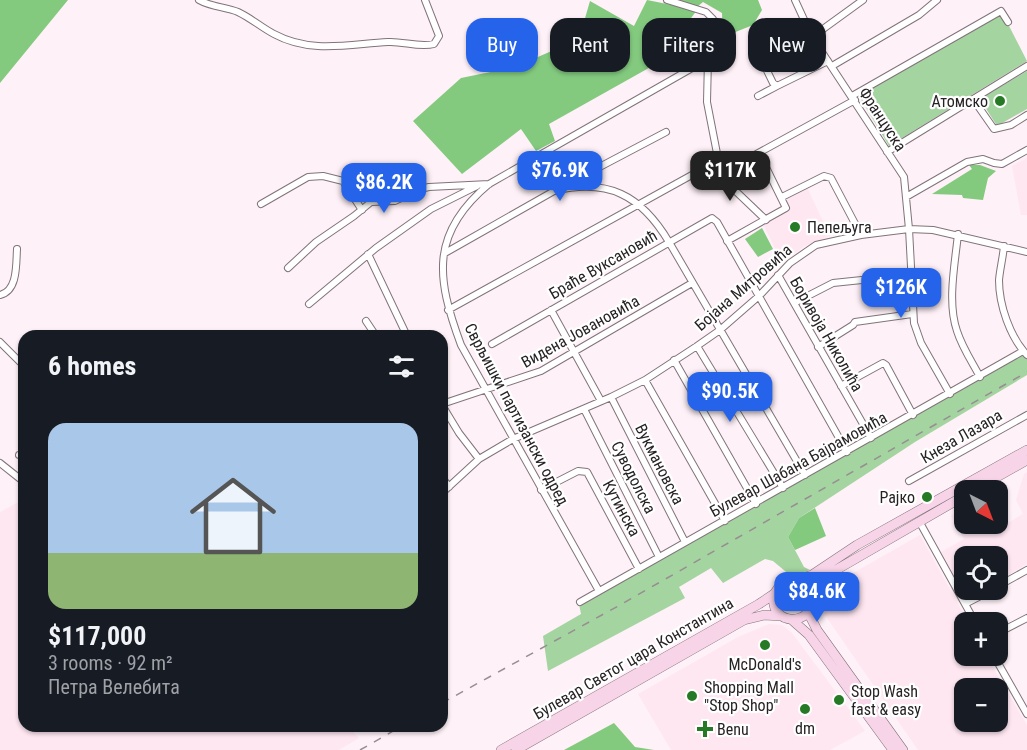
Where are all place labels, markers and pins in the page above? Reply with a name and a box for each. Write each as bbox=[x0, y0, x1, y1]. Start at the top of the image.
place label: Атомско bbox=[931, 92, 988, 111]
marker: Атомско bbox=[993, 94, 1007, 108]
pin: $76.9K bbox=[511, 151, 609, 202]
pin: $117K bbox=[688, 151, 772, 202]
pin: $86.2K bbox=[335, 163, 433, 214]
place label: Пепељуга bbox=[807, 218, 872, 237]
marker: Пепељуга bbox=[788, 220, 802, 234]
pin: $126K bbox=[859, 268, 943, 319]
pin: $90.5K bbox=[681, 372, 779, 423]
place label: Рајко bbox=[879, 488, 915, 507]
marker: Рајко bbox=[920, 490, 934, 504]
pin: $84.6K bbox=[768, 572, 866, 623]
marker: McDonald's bbox=[758, 638, 772, 652]
place label: McDonald's bbox=[728, 655, 802, 674]
place label: Shopping Mall "Stop Shop" bbox=[704, 678, 794, 715]
place label: Stop Wash fast & easy bbox=[851, 682, 921, 719]
marker: Shopping Mall "Stop Shop" bbox=[685, 689, 699, 703]
marker: Stop Wash fast & easy bbox=[832, 693, 846, 707]
marker: dm bbox=[798, 702, 812, 716]
place label: dm bbox=[795, 719, 815, 738]
place label: Benu bbox=[717, 720, 749, 739]
marker: Benu bbox=[698, 722, 712, 736]

